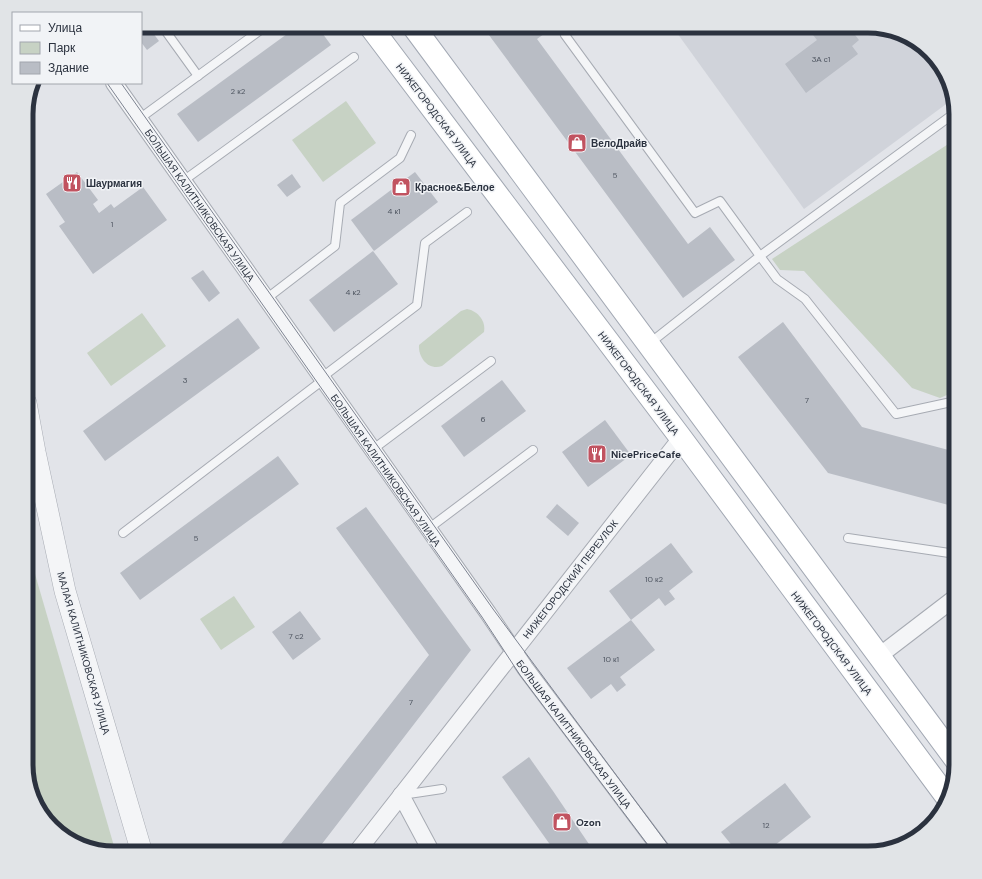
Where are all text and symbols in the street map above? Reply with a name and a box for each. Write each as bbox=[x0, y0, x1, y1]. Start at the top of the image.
legend bbox=[12, 12, 142, 84]
text: Улица bbox=[48, 20, 82, 36]
text: Парк bbox=[48, 40, 76, 56]
house number: 3А с1 bbox=[812, 54, 830, 64]
text: Здание bbox=[48, 60, 89, 76]
street label: НИЖЕГОРОДСКАЯ УЛИЦА bbox=[393, 61, 480, 170]
house number: 2 к2 bbox=[231, 86, 246, 96]
street label: БОЛЬШАЯ КАЛИТНИКОВСКАЯ УЛИЦА bbox=[142, 127, 258, 284]
shop icon: ВелоДрайв bbox=[566, 132, 588, 154]
place label: ВелоДрайв bbox=[591, 137, 647, 150]
house number: 5 bbox=[613, 170, 618, 180]
restaurant icon: Шаурмагия bbox=[61, 172, 83, 194]
shop icon: Красное&Белое bbox=[390, 176, 412, 198]
place label: Шаурмагия bbox=[86, 177, 142, 190]
place label: Красное&Белое bbox=[415, 181, 495, 194]
house number: 4 к1 bbox=[388, 206, 400, 216]
house number: 1 bbox=[111, 219, 113, 229]
house number: 4 к2 bbox=[345, 287, 361, 297]
street label: НИЖЕГОРОДСКАЯ УЛИЦА bbox=[595, 329, 682, 438]
house number: 3 bbox=[183, 375, 188, 385]
street label: БОЛЬШАЯ КАЛИТНИКОВСКАЯ УЛИЦА bbox=[328, 392, 444, 549]
house number: 7 bbox=[805, 395, 809, 405]
house number: 6 bbox=[480, 414, 486, 424]
restaurant icon: NicePriceCafe bbox=[586, 443, 608, 465]
place label: NicePriceCafe bbox=[611, 448, 681, 461]
street label: НИЖЕГОРОДСКИЙ ПЕРЕУЛОК bbox=[520, 517, 621, 641]
house number: 5 bbox=[194, 533, 199, 543]
street label: МАЛАЯ КАЛИТНИКОВСКАЯ УЛИЦА bbox=[54, 570, 113, 736]
house number: 10 к2 bbox=[645, 574, 663, 584]
street label: НИЖЕГОРОДСКАЯ УЛИЦА bbox=[788, 589, 875, 698]
house number: 7 с2 bbox=[288, 631, 304, 641]
house number: 10 к1 bbox=[603, 654, 619, 664]
street label: БОЛЬШАЯ КАЛИТНИКОВСКАЯ УЛИЦА bbox=[513, 657, 634, 812]
house number: 7 bbox=[409, 697, 413, 707]
shop icon: Ozon bbox=[551, 811, 573, 833]
place label: Ozon bbox=[576, 816, 601, 829]
house number: 12 bbox=[762, 820, 770, 830]

